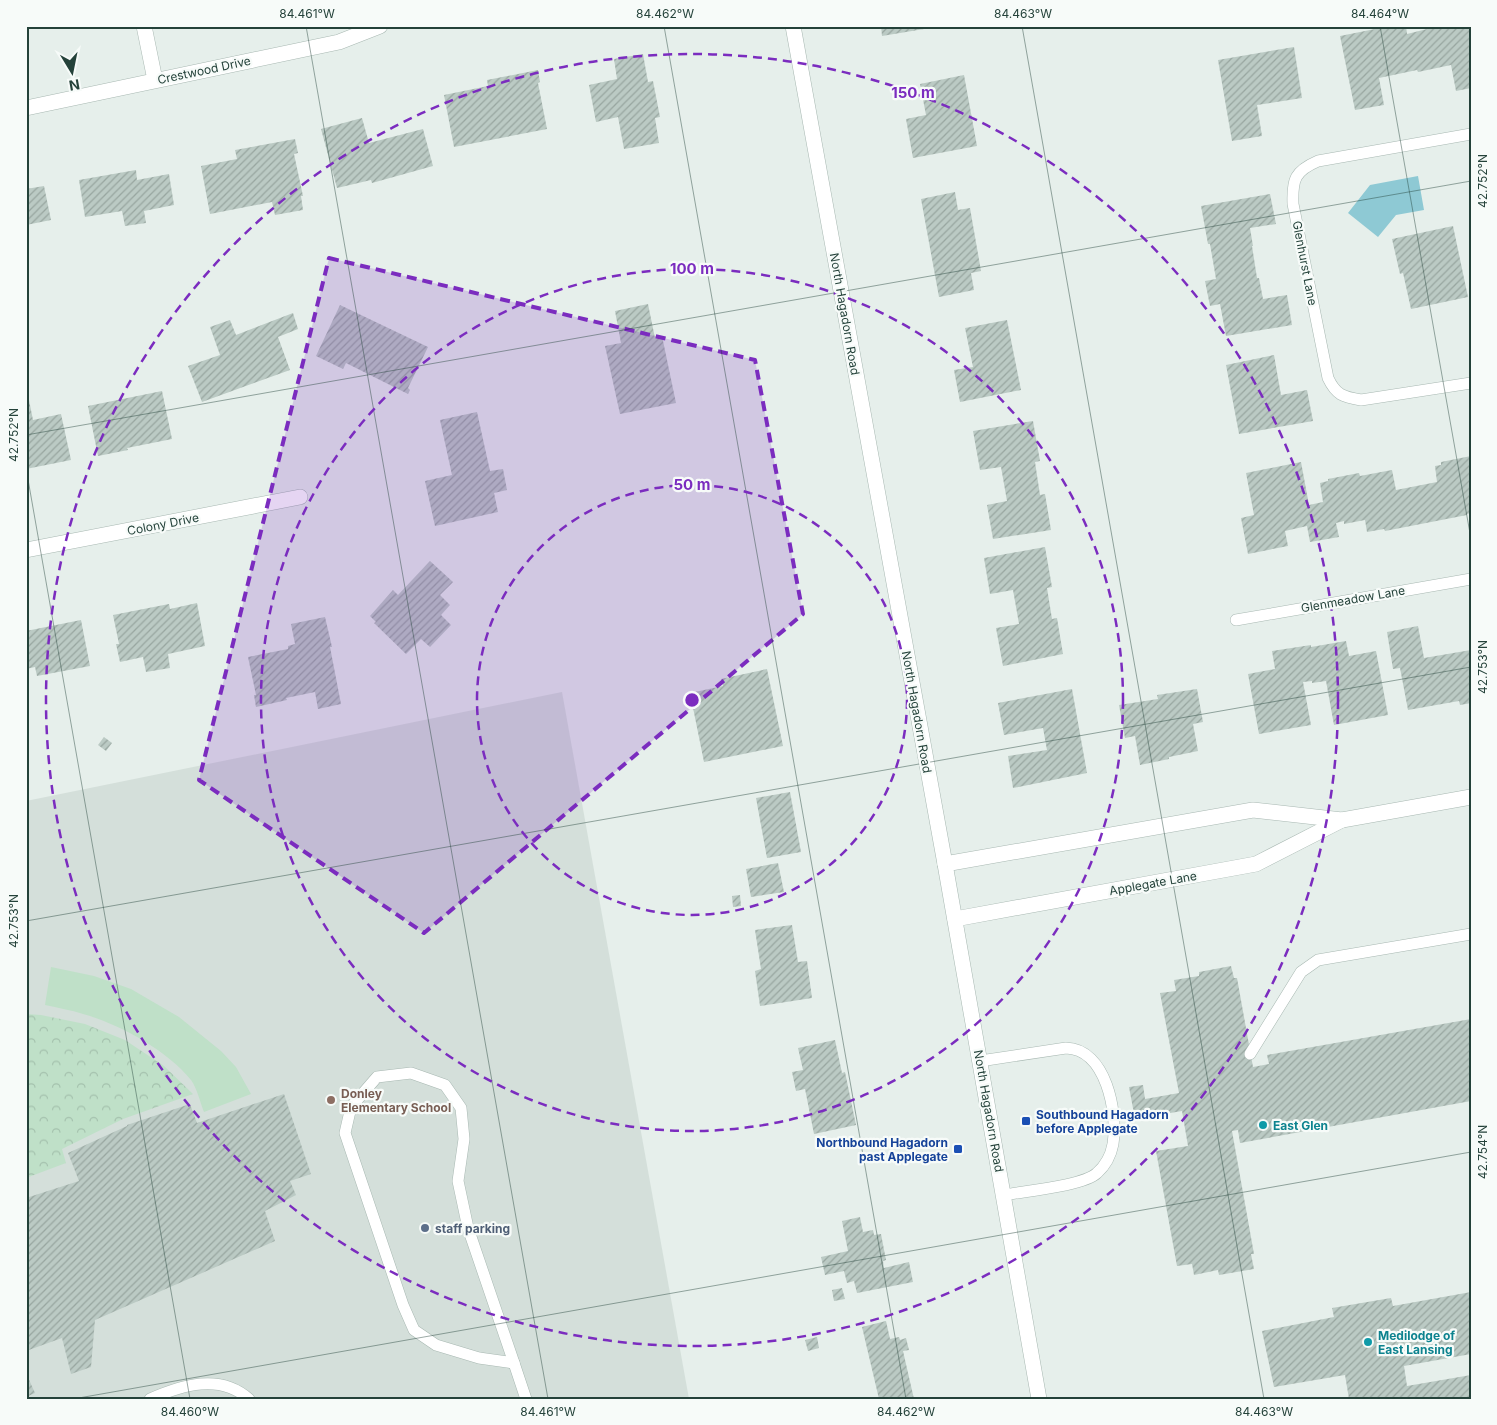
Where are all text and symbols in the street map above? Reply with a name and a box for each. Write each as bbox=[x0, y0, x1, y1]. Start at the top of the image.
text: 84.461°W bbox=[279, 6, 335, 21]
text: 84.462°W bbox=[636, 6, 694, 21]
text: 84.463°W bbox=[994, 6, 1052, 21]
text: 84.464°W bbox=[1351, 6, 1409, 21]
north arrow bbox=[48, 48, 98, 98]
street label: Crestwood Drive bbox=[156, 53, 252, 87]
text: N bbox=[68, 76, 81, 95]
text: 150 m bbox=[891, 83, 935, 102]
text: 42.752°N bbox=[1475, 154, 1490, 208]
street label: Glenhurst Lane bbox=[1289, 219, 1321, 307]
street label: North Hagadorn Road bbox=[827, 252, 863, 376]
text: 100 m bbox=[670, 259, 714, 278]
text: 42.752°N bbox=[6, 408, 21, 462]
text: 50 m bbox=[674, 475, 710, 494]
street label: Colony Drive bbox=[126, 510, 200, 538]
street label: Glenmeadow Lane bbox=[1300, 582, 1406, 616]
text: 42.753°N bbox=[1475, 640, 1490, 694]
street label: North Hagadorn Road bbox=[899, 650, 935, 774]
centre of rings bbox=[683, 691, 701, 709]
street label: Applegate Lane bbox=[1108, 868, 1198, 898]
text: 42.753°N bbox=[6, 894, 21, 948]
street label: North Hagadorn Road bbox=[971, 1049, 1007, 1173]
place label: Donley Elementary School bbox=[341, 1086, 451, 1115]
marker: Donley Elementary School bbox=[325, 1094, 337, 1106]
place label: Southbound Hagadorn before Applegate bbox=[1036, 1107, 1169, 1136]
marker: Southbound Hagadorn before Applegate bbox=[1020, 1115, 1032, 1127]
place label: East Glen bbox=[1273, 1118, 1328, 1133]
marker: East Glen bbox=[1257, 1119, 1269, 1131]
text: 42.754°N bbox=[1475, 1125, 1490, 1179]
place label: Northbound Hagadorn past Applegate bbox=[816, 1135, 948, 1164]
marker: Northbound Hagadorn past Applegate bbox=[952, 1143, 964, 1155]
place label: staff parking bbox=[435, 1221, 510, 1236]
marker: staff parking bbox=[419, 1222, 431, 1234]
place label: Medilodge of East Lansing bbox=[1378, 1328, 1455, 1357]
marker: Medilodge of East Lansing bbox=[1362, 1336, 1374, 1348]
text: 84.460°W bbox=[161, 1404, 219, 1419]
text: 84.461°W bbox=[520, 1404, 576, 1419]
text: 84.462°W bbox=[877, 1404, 935, 1419]
text: 84.463°W bbox=[1235, 1404, 1293, 1419]

